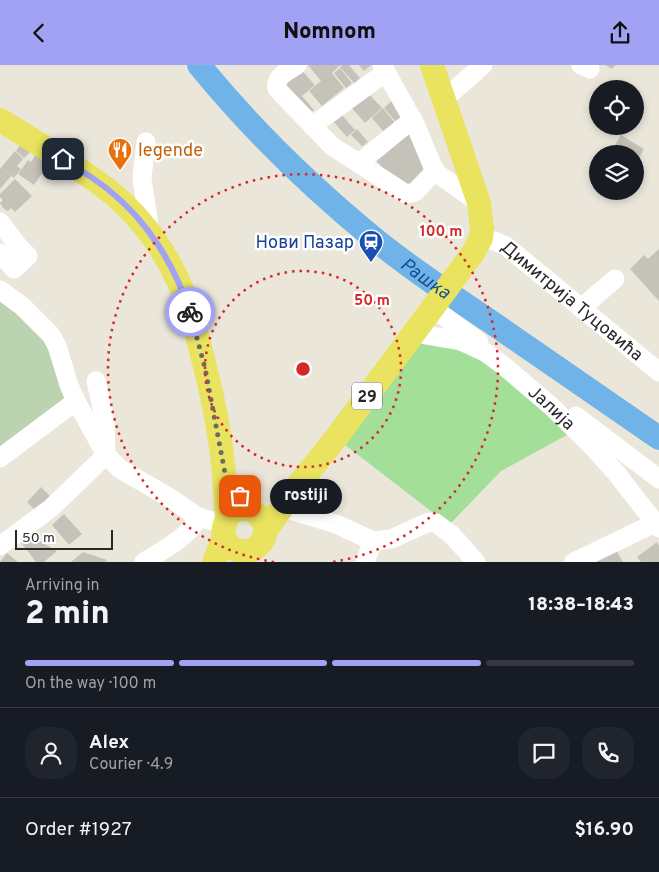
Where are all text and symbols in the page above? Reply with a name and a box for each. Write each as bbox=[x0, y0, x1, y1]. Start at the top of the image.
icon: back bbox=[25, 19, 53, 47]
text: Nomnom bbox=[283, 19, 376, 46]
icon: share bbox=[606, 19, 634, 47]
map controls bbox=[589, 80, 644, 200]
button: locate bbox=[589, 80, 644, 135]
restaurant icon: legende bbox=[107, 137, 133, 171]
pin bbox=[42, 138, 84, 180]
place label: legende bbox=[138, 140, 203, 163]
icon: home bbox=[49, 145, 77, 173]
button: layers bbox=[589, 145, 644, 200]
text: 100 m bbox=[420, 223, 462, 242]
station icon: Нови Пазар bbox=[358, 229, 384, 263]
place label: Нови Пазар bbox=[255, 232, 354, 255]
street label: Димитрија Туцовића bbox=[495, 236, 647, 367]
water label: Рашка bbox=[395, 253, 455, 306]
courier bbox=[165, 287, 215, 337]
text: 50 m bbox=[354, 292, 390, 311]
icon: bike bbox=[176, 298, 204, 326]
centre of rings bbox=[294, 360, 312, 378]
street label: Јалија bbox=[523, 381, 579, 436]
road number: 29 bbox=[352, 383, 382, 409]
pin bbox=[219, 475, 261, 517]
callout: rostiji bbox=[270, 479, 342, 513]
icon: bag bbox=[226, 482, 254, 510]
text: rostiji bbox=[284, 486, 328, 506]
scale bar bbox=[15, 527, 112, 550]
text: 50 m bbox=[22, 530, 55, 547]
text: Arriving in bbox=[25, 576, 100, 596]
text: 18:38–18:43 bbox=[528, 593, 634, 617]
text: 2 min bbox=[25, 595, 110, 635]
text: On the way · 100 m bbox=[25, 674, 156, 694]
button: person bbox=[25, 727, 77, 779]
button: chat bbox=[518, 727, 570, 779]
button: phone bbox=[582, 727, 634, 779]
text: Alex bbox=[89, 731, 129, 755]
text: Courier · 4.9 bbox=[89, 755, 173, 775]
text: Order #1927 bbox=[25, 818, 132, 842]
text: $16.90 bbox=[574, 818, 634, 842]

